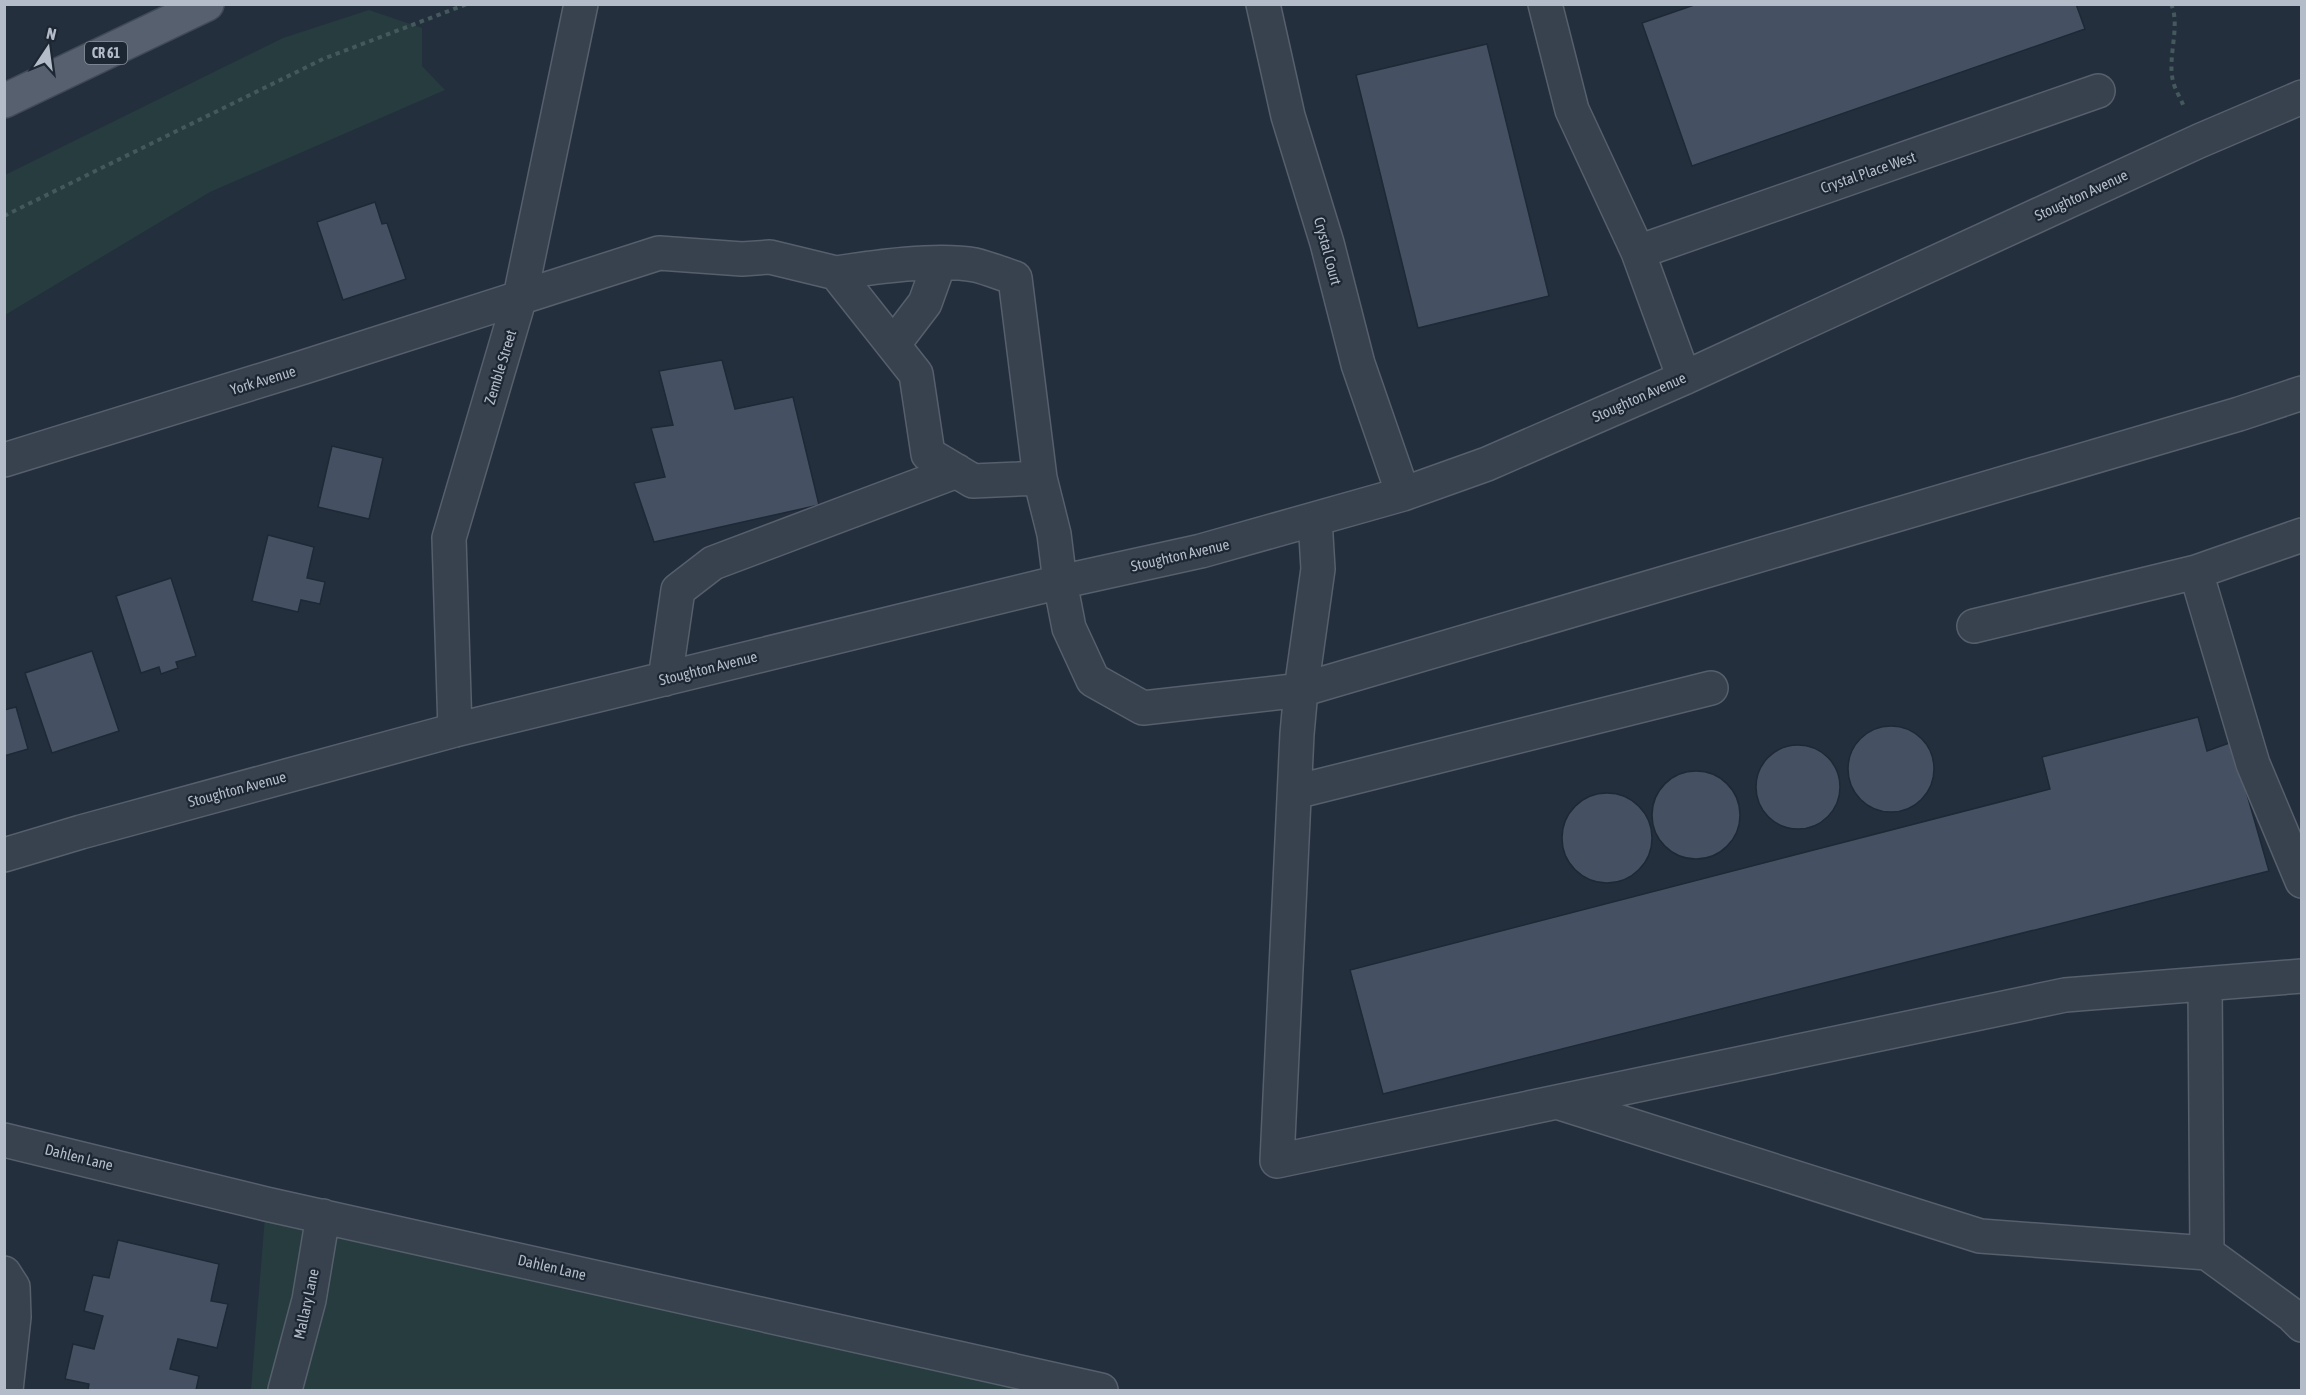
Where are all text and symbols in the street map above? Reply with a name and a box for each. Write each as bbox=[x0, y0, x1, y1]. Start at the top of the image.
north arrow bbox=[18, 18, 78, 78]
text: N bbox=[45, 24, 58, 43]
road number: CR 61 bbox=[85, 42, 127, 64]
street label: Crystal Place West bbox=[1818, 148, 1918, 196]
street label: Stoughton Avenue bbox=[2032, 166, 2130, 224]
street label: Crystal Court bbox=[1311, 215, 1345, 287]
street label: Zemble Street bbox=[481, 328, 519, 406]
street label: York Avenue bbox=[228, 362, 298, 398]
street label: Stoughton Avenue bbox=[1590, 369, 1689, 425]
street label: Stoughton Avenue bbox=[1129, 535, 1231, 575]
street label: Stoughton Avenue bbox=[657, 648, 759, 688]
street label: Stoughton Avenue bbox=[186, 768, 288, 810]
street label: Dahlen Lane bbox=[43, 1140, 115, 1174]
street label: Dahlen Lane bbox=[516, 1251, 588, 1283]
street label: Mallary Lane bbox=[290, 1267, 322, 1341]

